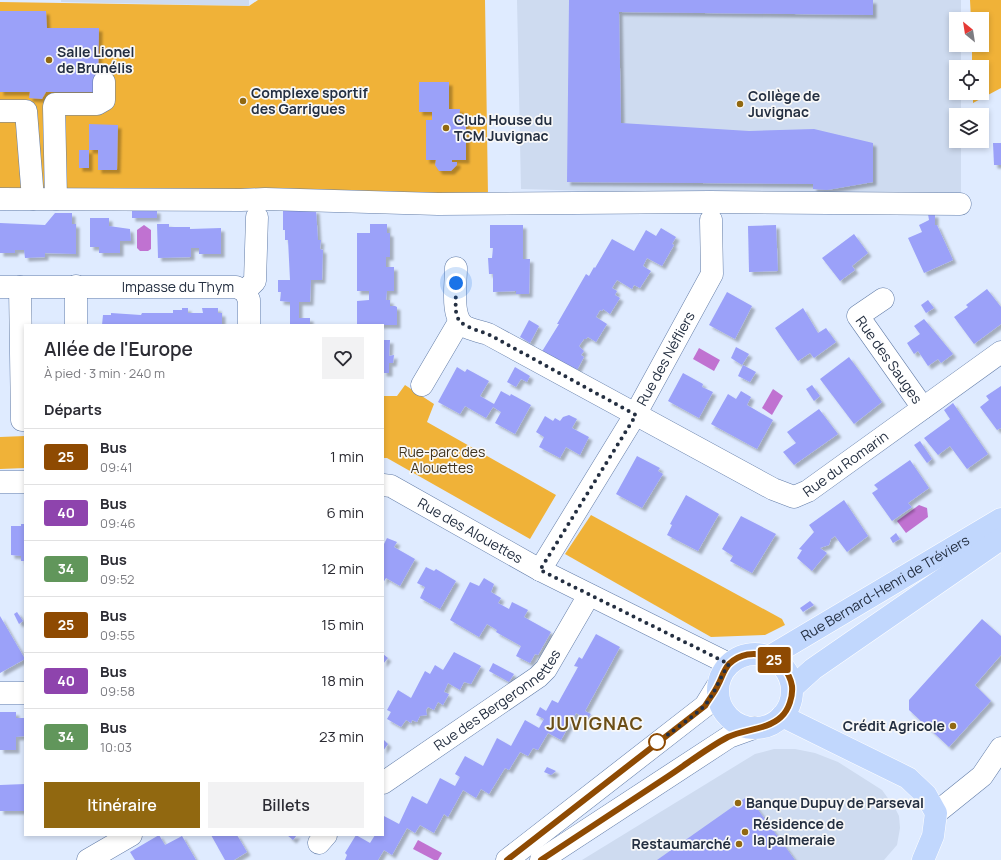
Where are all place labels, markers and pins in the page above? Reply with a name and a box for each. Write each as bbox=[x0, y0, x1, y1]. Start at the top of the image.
place label: Salle Lionel de Brunélis bbox=[57, 42, 134, 77]
marker: Salle Lionel de Brunélis bbox=[44, 55, 54, 65]
place label: Complexe sportif des Garrigues bbox=[251, 83, 368, 118]
place label: Collège de Juvignac bbox=[748, 86, 820, 121]
marker: Complexe sportif des Garrigues bbox=[238, 96, 248, 106]
marker: Collège de Juvignac bbox=[735, 99, 745, 109]
place label: Club House du TCM Juvignac bbox=[454, 110, 552, 145]
marker: Club House du TCM Juvignac bbox=[441, 123, 451, 133]
place label: Crédit Agricole bbox=[843, 716, 945, 735]
marker: Crédit Agricole bbox=[948, 721, 958, 731]
unlabelled marker bbox=[648, 733, 666, 751]
place label: Banque Dupuy de Parseval bbox=[746, 793, 924, 812]
marker: Banque Dupuy de Parseval bbox=[733, 798, 743, 808]
place label: Résidence de la palmeraie bbox=[753, 814, 844, 849]
marker: Résidence de la palmeraie bbox=[740, 827, 750, 837]
place label: Restaumarché bbox=[632, 834, 731, 853]
marker: Restaumarché bbox=[734, 839, 744, 849]

